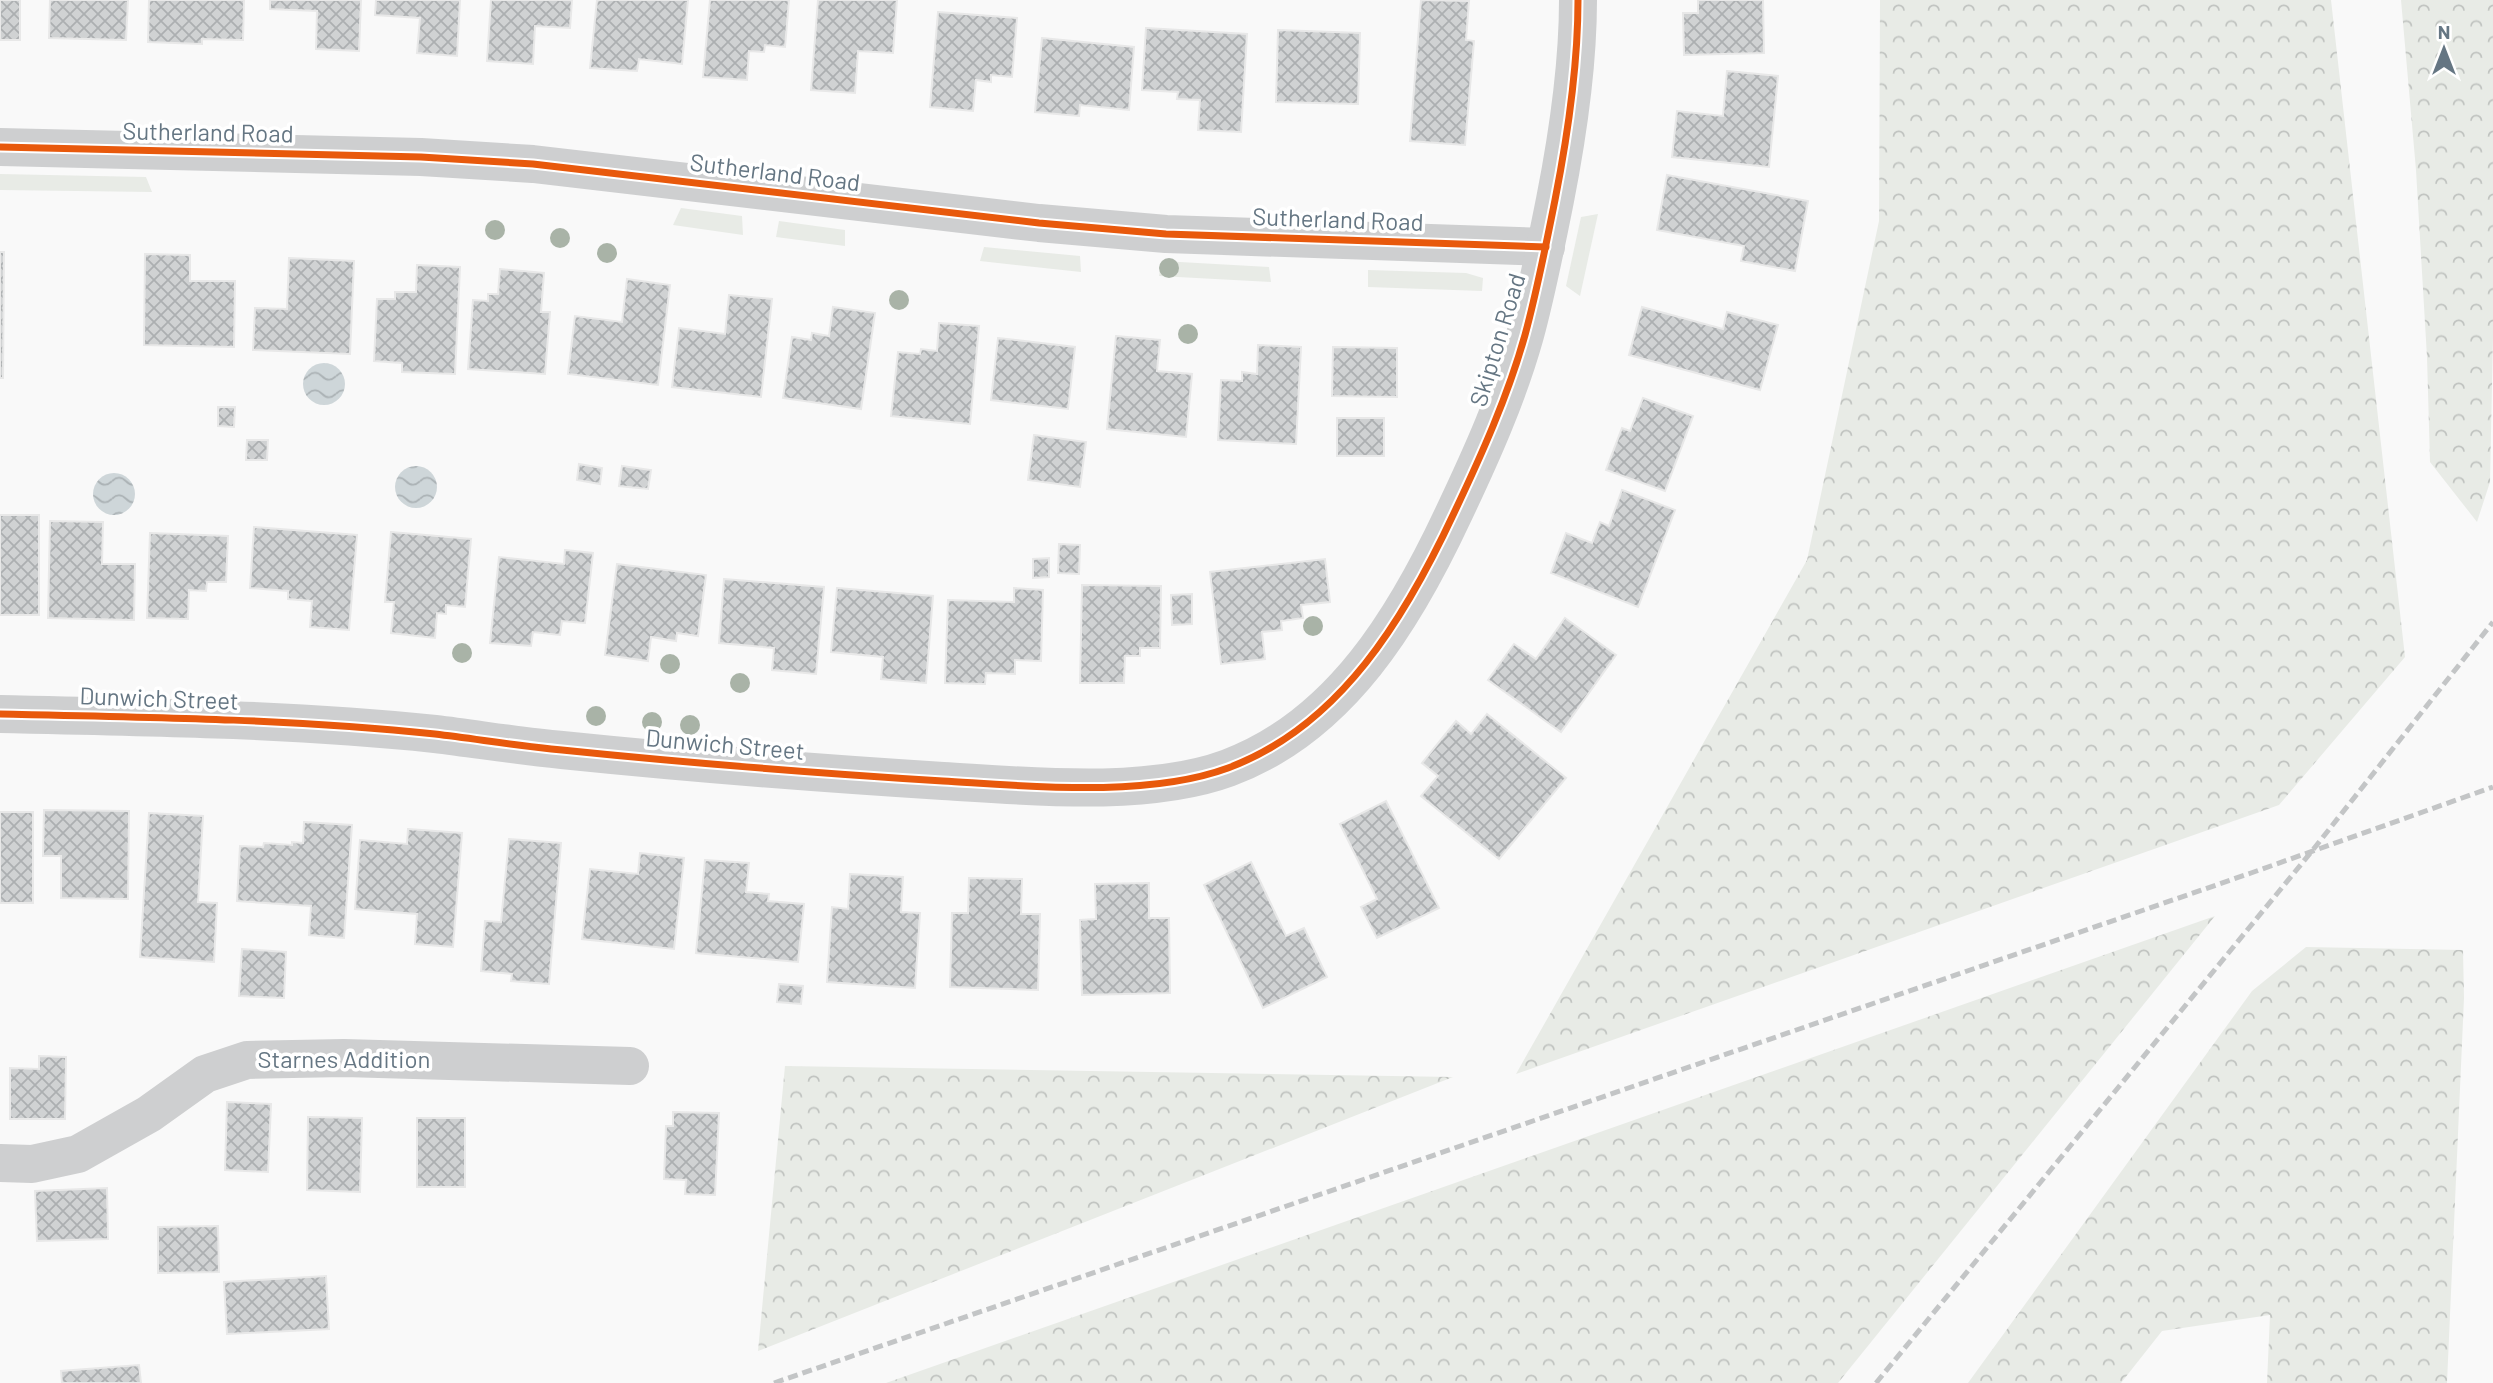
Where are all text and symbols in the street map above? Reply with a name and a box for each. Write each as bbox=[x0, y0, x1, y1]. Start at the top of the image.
north arrow bbox=[2409, 14, 2479, 84]
text: N bbox=[2438, 20, 2450, 43]
street label: Sutherland Road bbox=[122, 116, 294, 147]
street label: Sutherland Road bbox=[688, 147, 862, 196]
street label: Sutherland Road bbox=[1252, 201, 1424, 236]
street label: Skipton Road bbox=[1463, 269, 1531, 410]
street label: Dunwich Street bbox=[79, 680, 239, 715]
street label: Dunwich Street bbox=[645, 722, 806, 765]
street label: Starnes Addition bbox=[258, 1044, 430, 1073]

